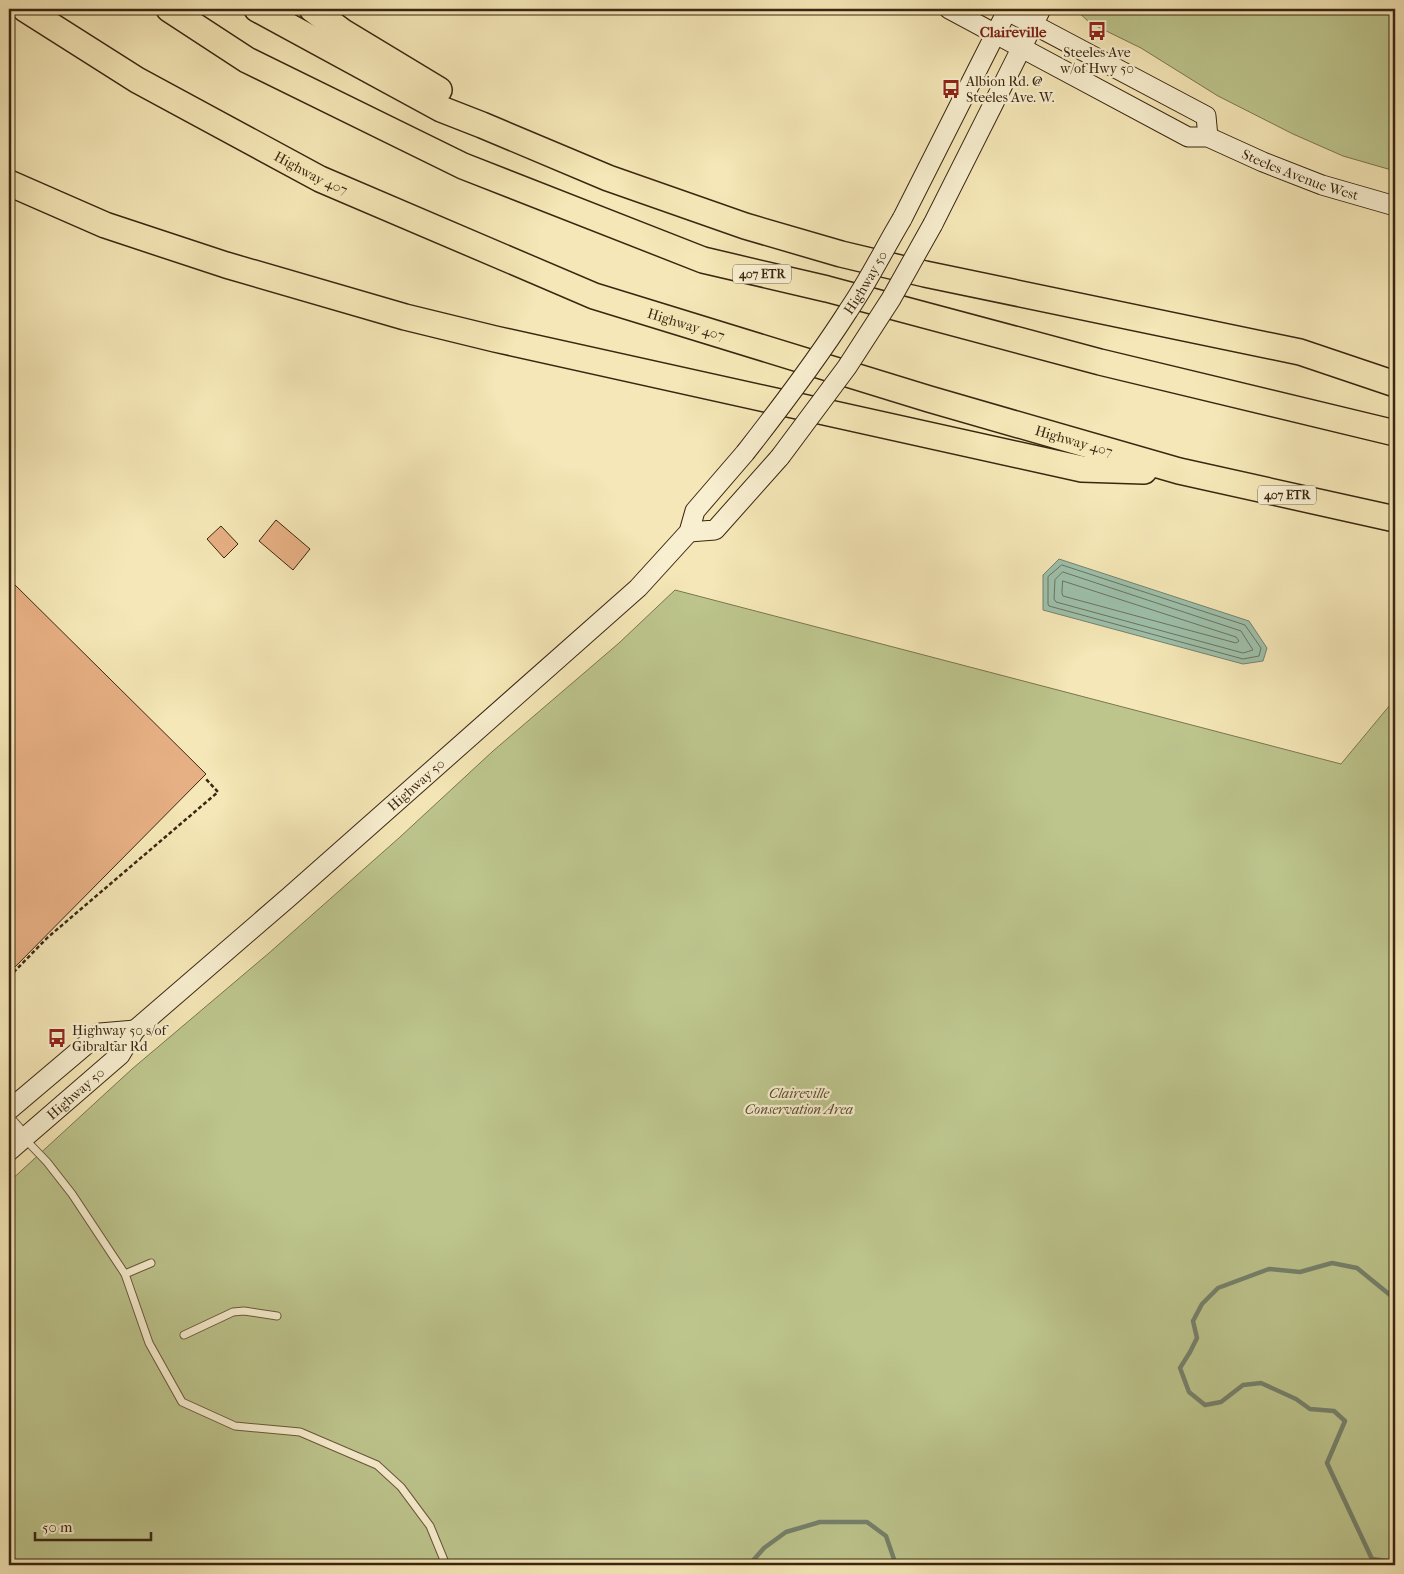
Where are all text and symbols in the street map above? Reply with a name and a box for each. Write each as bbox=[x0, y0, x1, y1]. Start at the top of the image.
bus stop icon: Steeles Ave w/of Hwy 50 bbox=[1086, 20, 1108, 42]
district label: Claireville bbox=[980, 23, 1047, 41]
place label: Steeles Ave w/of Hwy 50 bbox=[1059, 44, 1134, 77]
place label: Albion Rd. @ Steeles Ave. W. bbox=[965, 73, 1055, 106]
bus stop icon: Albion Rd. @ Steeles Ave. W. bbox=[940, 78, 962, 100]
street label: Steeles Avenue West bbox=[1239, 146, 1360, 204]
street label: Highway 407 bbox=[271, 148, 350, 199]
street label: Highway 50 bbox=[840, 248, 891, 318]
road number: 407 ETR bbox=[733, 264, 791, 284]
street label: Highway 407 bbox=[645, 305, 727, 345]
street label: Highway 407 bbox=[1033, 422, 1115, 461]
road number: 407 ETR bbox=[1258, 486, 1316, 504]
street label: Highway 50 bbox=[384, 755, 449, 815]
place label: Highway 50 s/of Gibraltar Rd bbox=[72, 1022, 169, 1055]
bus stop icon: Highway 50 s/of Gibraltar Rd bbox=[46, 1027, 68, 1049]
street label: Highway 50 bbox=[43, 1064, 108, 1123]
park label: Claireville Conservation Area bbox=[745, 1085, 853, 1118]
scale bar bbox=[35, 1509, 151, 1541]
text: 50 m bbox=[42, 1518, 73, 1536]

